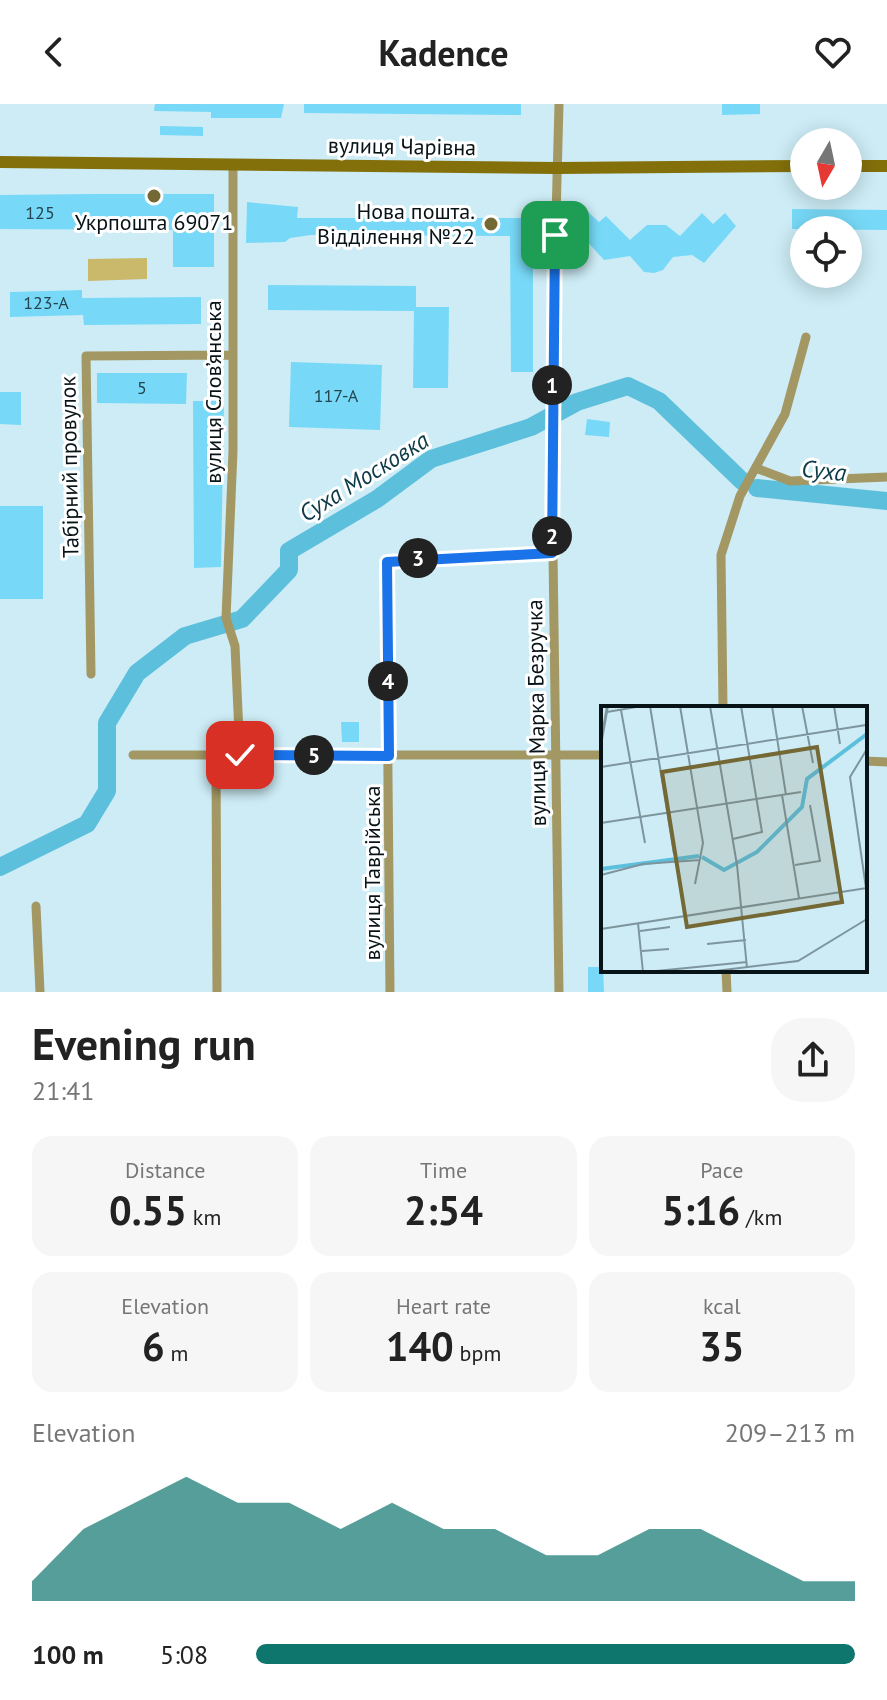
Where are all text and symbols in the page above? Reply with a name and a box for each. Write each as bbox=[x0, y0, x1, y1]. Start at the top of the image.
text: Kadence bbox=[378, 29, 509, 76]
icon: back bbox=[32, 30, 76, 74]
icon: heart bbox=[811, 30, 855, 74]
north arrow bbox=[790, 128, 862, 200]
map controls bbox=[790, 128, 862, 288]
street label: вулиця Чарівна bbox=[328, 131, 476, 161]
marker: Укрпошта 69071 bbox=[145, 187, 163, 205]
place label: Нова пошта. Відділення №22 bbox=[317, 197, 475, 250]
house number: 125 bbox=[25, 201, 55, 224]
pin bbox=[521, 201, 589, 269]
place label: Укрпошта 69071 bbox=[75, 208, 233, 236]
icon: arrive bbox=[533, 213, 577, 257]
marker: Нова пошта. Відділення №22 bbox=[482, 215, 500, 233]
button: locate bbox=[790, 216, 862, 288]
house number: 123-А bbox=[23, 291, 69, 314]
street label: вулиця Слов’янська bbox=[199, 300, 227, 484]
pin: 1 bbox=[532, 365, 572, 405]
text: 1 bbox=[546, 371, 558, 399]
street label: Табірний провулок bbox=[53, 375, 85, 558]
house number: 5 bbox=[137, 376, 147, 399]
house number: 117-А bbox=[314, 384, 359, 407]
water label: Суха Московка bbox=[293, 424, 435, 529]
water label: Суха bbox=[800, 453, 848, 488]
pin: 2 bbox=[532, 516, 572, 556]
text: 2 bbox=[546, 522, 558, 550]
pin: 3 bbox=[398, 538, 438, 578]
text: 3 bbox=[412, 544, 424, 572]
street label: вулиця Марка Безручка bbox=[520, 599, 552, 827]
pin: 4 bbox=[368, 661, 408, 701]
text: 4 bbox=[382, 667, 394, 695]
inset map bbox=[601, 706, 867, 972]
pin bbox=[206, 721, 274, 789]
icon: check bbox=[218, 733, 262, 777]
pin: 5 bbox=[294, 735, 334, 775]
text: 5 bbox=[308, 741, 320, 769]
street label: вулиця Таврійська bbox=[358, 786, 386, 960]
text: Evening run bbox=[32, 1015, 256, 1072]
button: share bbox=[771, 1018, 855, 1102]
text: 21:41 bbox=[32, 1074, 94, 1107]
text: Distance bbox=[125, 1156, 205, 1184]
text: Time bbox=[420, 1156, 467, 1184]
text: Pace bbox=[700, 1156, 743, 1184]
text: 0.55 bbox=[109, 1184, 187, 1236]
text: 2:54 bbox=[404, 1184, 483, 1236]
text: 5:16 bbox=[661, 1184, 740, 1236]
text: km bbox=[187, 1203, 221, 1231]
text: /km bbox=[740, 1203, 782, 1231]
text: Elevation bbox=[121, 1292, 209, 1320]
text: Heart rate bbox=[396, 1292, 491, 1320]
text: kcal bbox=[703, 1292, 741, 1320]
text: 6 bbox=[142, 1320, 165, 1372]
text: 140 bbox=[386, 1320, 454, 1372]
text: 35 bbox=[699, 1320, 745, 1372]
text: m bbox=[165, 1339, 188, 1367]
text: bpm bbox=[454, 1339, 501, 1367]
text: Elevation bbox=[32, 1416, 136, 1449]
text: 209–213 m bbox=[725, 1416, 855, 1449]
text: 100 m bbox=[32, 1638, 104, 1671]
text: 5:08 bbox=[160, 1638, 208, 1671]

